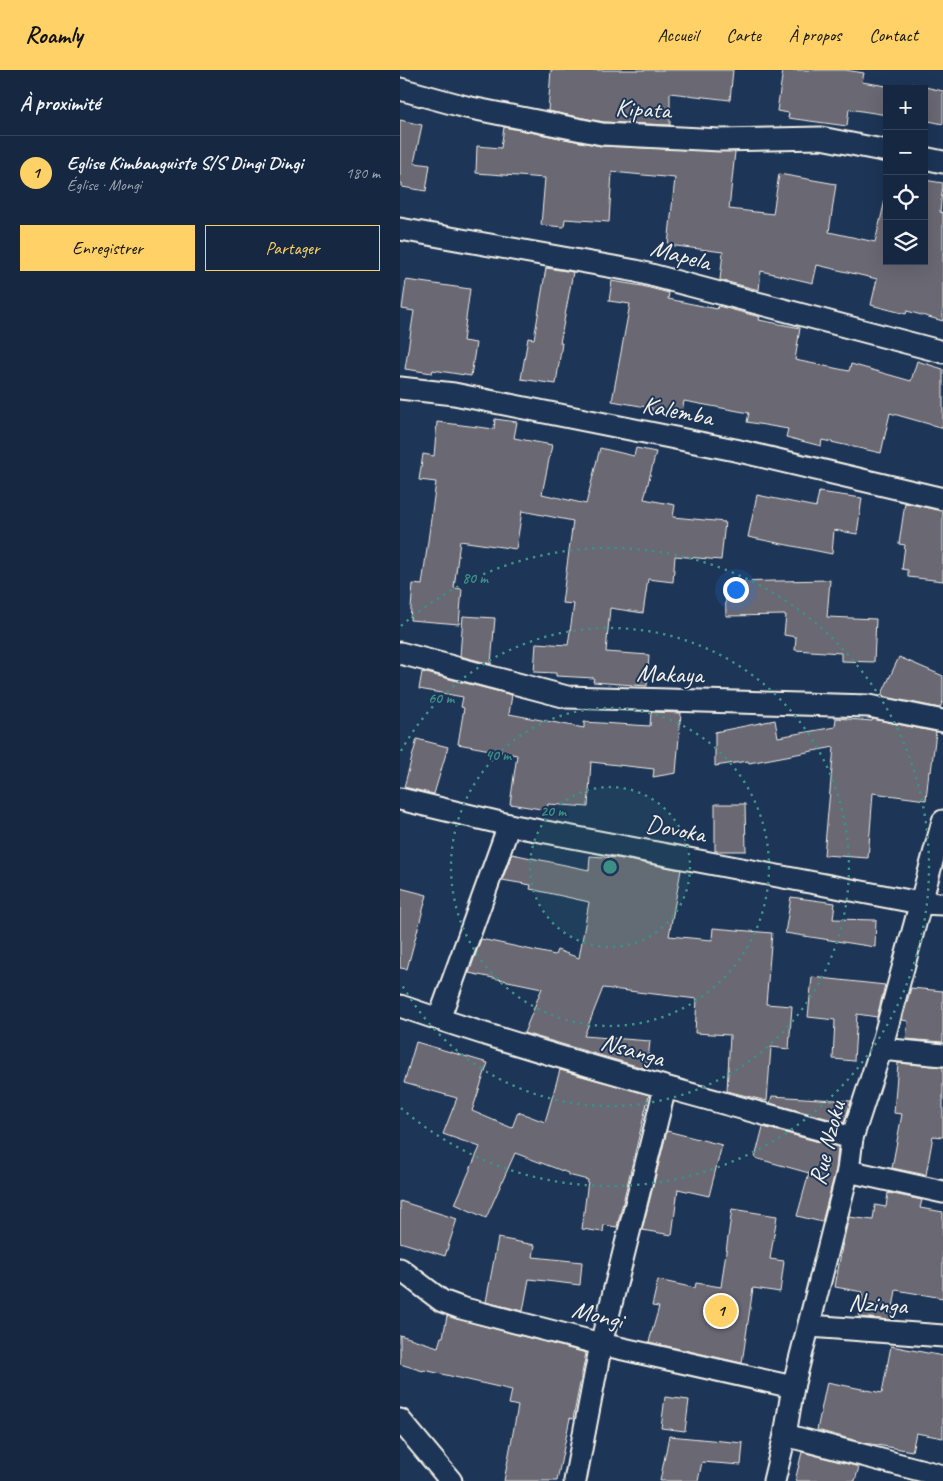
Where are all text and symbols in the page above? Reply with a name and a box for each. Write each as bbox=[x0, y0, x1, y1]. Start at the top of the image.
text: Roamly bbox=[25, 20, 82, 50]
text: Accueil bbox=[658, 24, 698, 46]
text: Carte bbox=[726, 24, 761, 46]
text: À propos bbox=[789, 24, 841, 46]
text: Contact bbox=[869, 24, 918, 46]
map controls bbox=[883, 85, 928, 265]
button: + bbox=[883, 85, 928, 130]
text: À proximité bbox=[20, 90, 100, 116]
street label: Kipata bbox=[614, 92, 674, 127]
button: − bbox=[883, 130, 928, 175]
text: Eglise Kimbanguiste S/S Dingi Dingi bbox=[67, 151, 303, 175]
text: 1 bbox=[32, 163, 40, 183]
text: 180 m bbox=[346, 163, 380, 183]
text: Église · Mongi bbox=[67, 175, 142, 195]
button: locate bbox=[883, 175, 928, 220]
button: layers bbox=[883, 220, 928, 265]
button: Enregistrer bbox=[20, 225, 195, 271]
button: Partager bbox=[205, 225, 380, 271]
street label: Mapela bbox=[647, 232, 717, 279]
street label: Kalemba bbox=[640, 388, 718, 434]
text: 80 m bbox=[462, 569, 489, 588]
your location bbox=[723, 577, 749, 603]
street label: Makaya bbox=[636, 657, 707, 691]
text: 60 m bbox=[428, 689, 455, 708]
text: 40 m bbox=[485, 746, 512, 765]
text: 20 m bbox=[540, 802, 567, 821]
street label: Dovoka bbox=[643, 808, 711, 851]
centre of rings bbox=[601, 858, 619, 876]
street label: Nsanga bbox=[597, 1025, 670, 1075]
street label: Rue Nzoku bbox=[801, 1096, 853, 1189]
street label: Nzinga bbox=[847, 1286, 910, 1322]
pin: 1 bbox=[705, 1292, 737, 1330]
street label: Mongi bbox=[569, 1293, 630, 1338]

